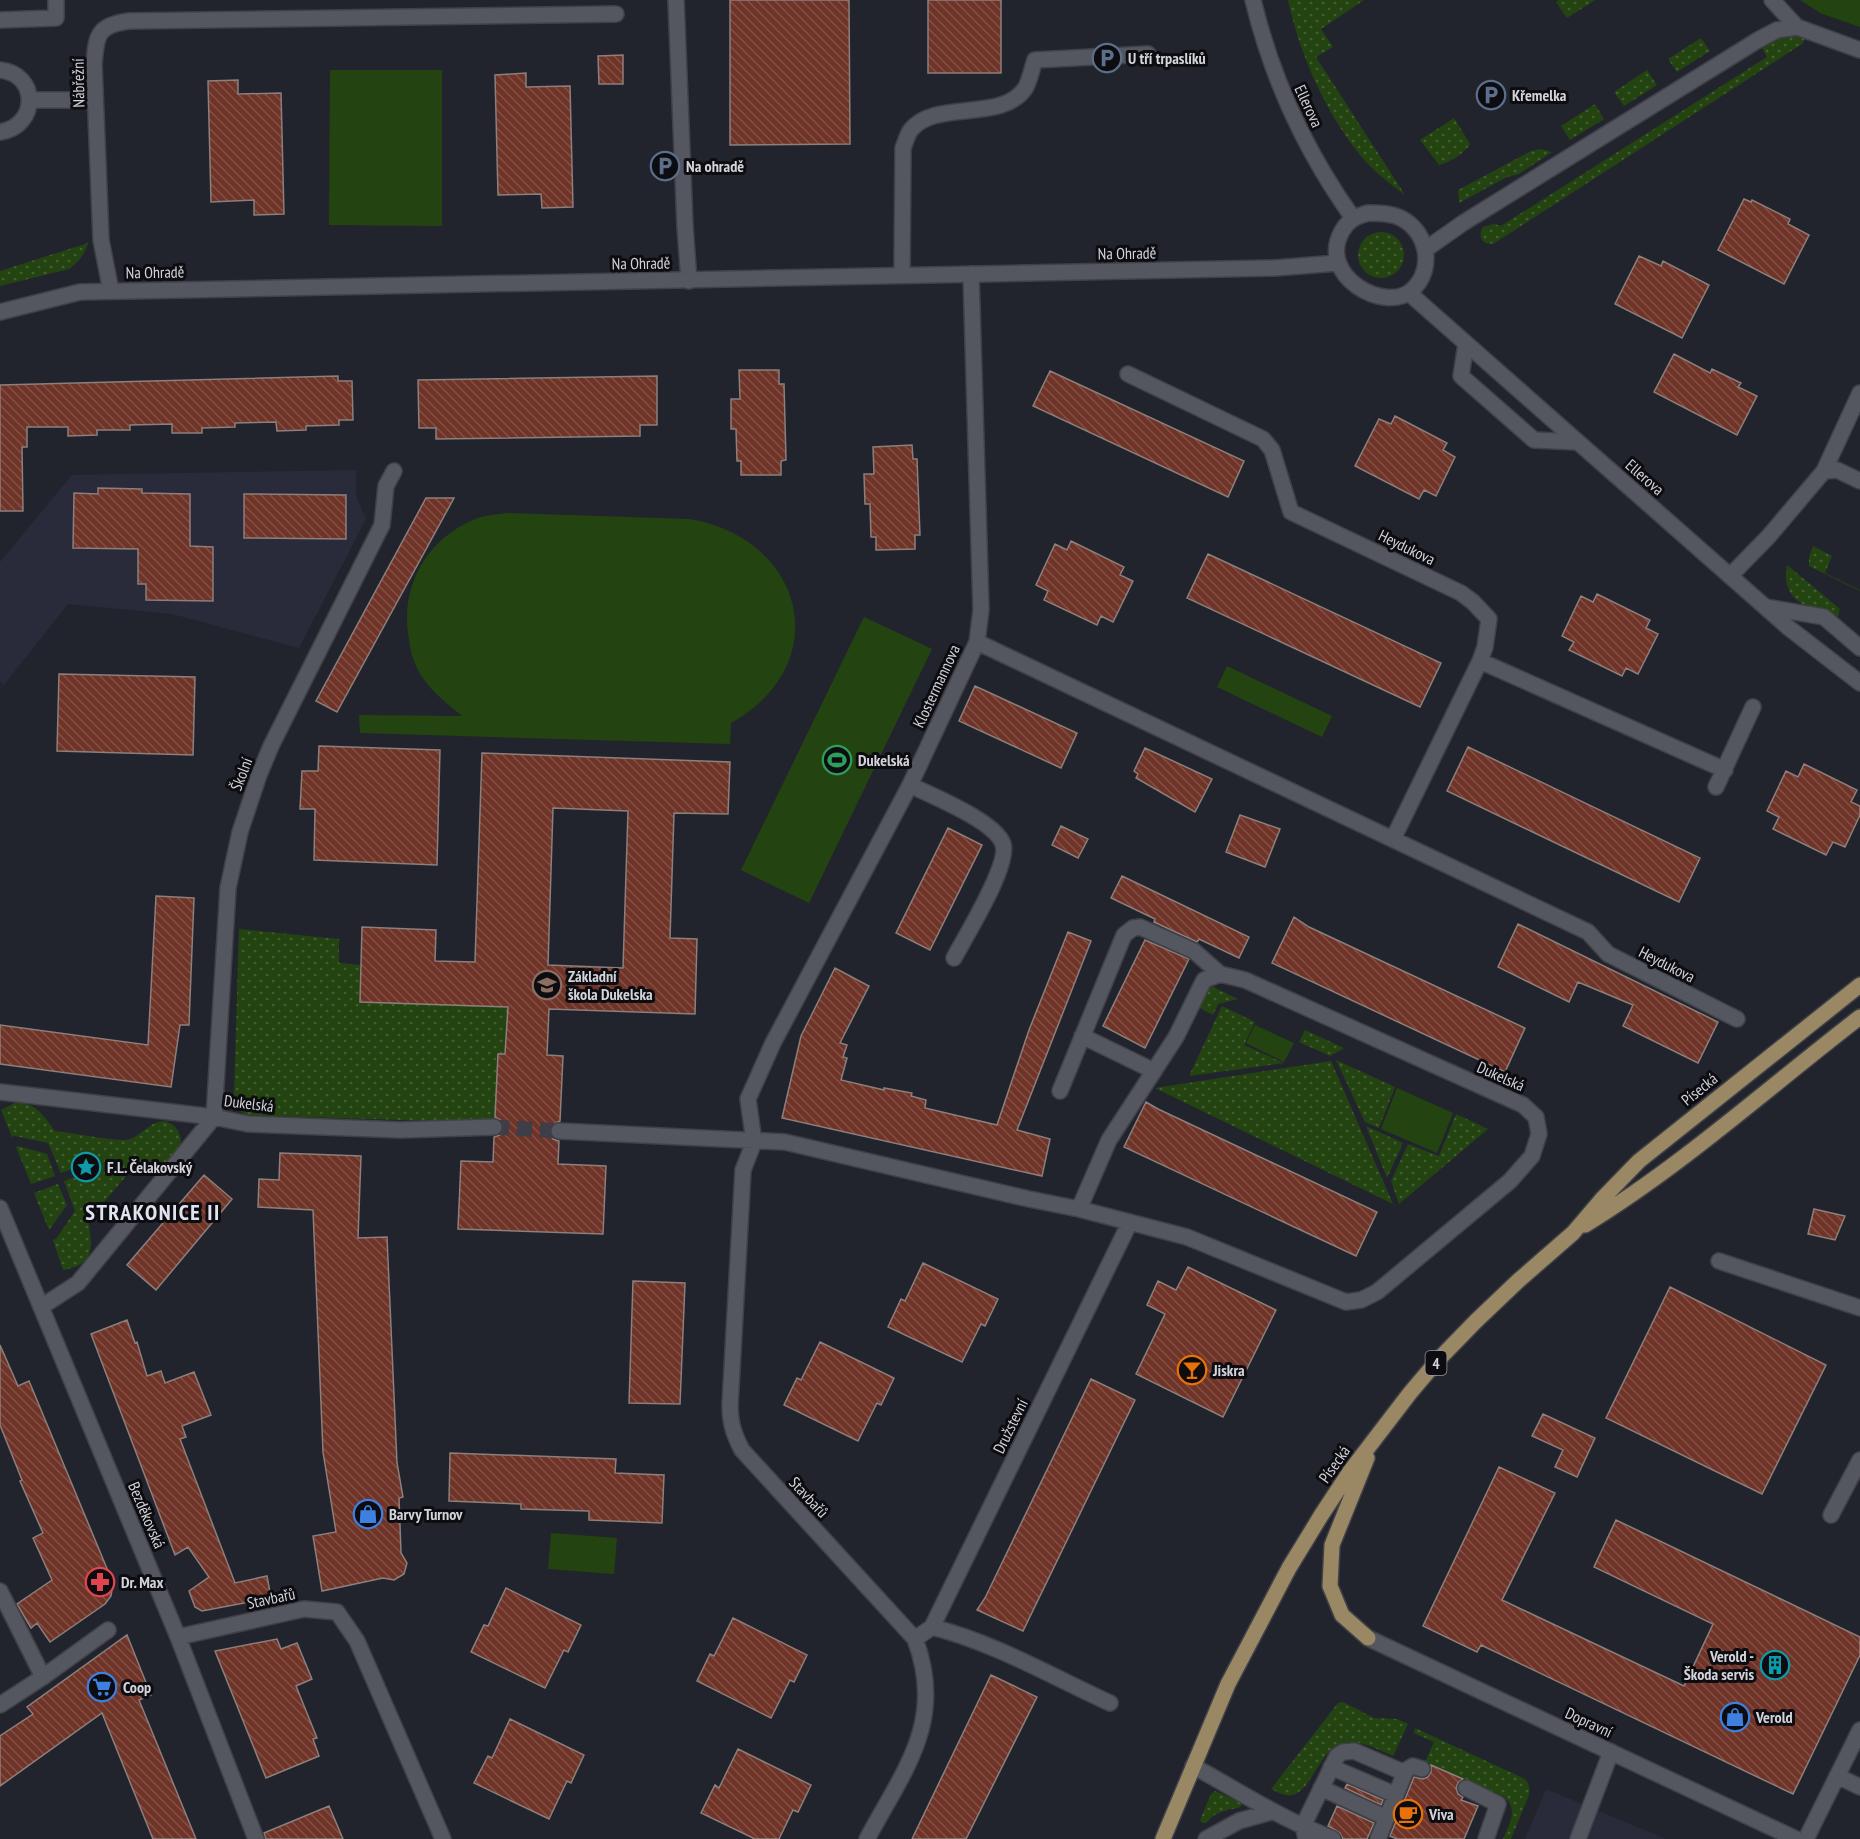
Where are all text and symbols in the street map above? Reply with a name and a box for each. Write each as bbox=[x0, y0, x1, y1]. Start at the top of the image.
parking icon: U tří trpaslíků bbox=[1091, 42, 1123, 74]
place label: U tří trpaslíků bbox=[1128, 48, 1206, 68]
street label: Nábřežní bbox=[68, 58, 88, 108]
parking icon: Křemelka bbox=[1475, 79, 1507, 111]
street label: Ellerova bbox=[1290, 82, 1328, 130]
place label: Křemelka bbox=[1512, 85, 1567, 105]
parking icon: Na ohradě bbox=[649, 150, 681, 182]
place label: Na ohradě bbox=[686, 156, 744, 176]
street label: Na Ohradě bbox=[1098, 242, 1156, 264]
street label: Na Ohradě bbox=[612, 252, 670, 274]
street label: Na Ohradě bbox=[126, 261, 184, 283]
street label: Ellerova bbox=[1622, 455, 1668, 499]
street label: Heydukova bbox=[1376, 525, 1438, 569]
street label: Klostermannova bbox=[908, 641, 964, 731]
sports icon: Dukelská bbox=[821, 744, 853, 776]
place label: Dukelská bbox=[858, 750, 910, 770]
street label: Školní bbox=[226, 754, 257, 793]
street label: Heydukova bbox=[1636, 941, 1698, 987]
place label: Základní škola Dukelska bbox=[568, 966, 653, 1004]
school or university icon: Základní škola Dukelska bbox=[531, 969, 563, 1001]
street label: Dukelská bbox=[1474, 1057, 1528, 1095]
street label: Písecká bbox=[1677, 1068, 1721, 1110]
street label: Dukelská bbox=[223, 1090, 275, 1116]
place icon: F.L. Čelakovský bbox=[70, 1151, 102, 1183]
place label: F.L. Čelakovský bbox=[107, 1157, 193, 1177]
district label: STRAKONICE II bbox=[85, 1198, 221, 1226]
road number: 4 bbox=[1426, 1351, 1446, 1375]
bar icon: Jiskra bbox=[1176, 1354, 1208, 1386]
place label: Jiskra bbox=[1212, 1360, 1245, 1380]
street label: Družstevní bbox=[988, 1395, 1032, 1457]
street label: Písecká bbox=[1314, 1442, 1354, 1486]
street label: Stavbařů bbox=[785, 1472, 833, 1522]
street label: Bezděkovská bbox=[124, 1479, 170, 1551]
shop icon: Barvy Turnov bbox=[352, 1498, 384, 1530]
place label: Barvy Turnov bbox=[389, 1504, 463, 1524]
pharmacy icon: Dr. Max bbox=[84, 1566, 116, 1598]
place label: Dr. Max bbox=[121, 1572, 163, 1592]
street label: Stavbařů bbox=[245, 1583, 297, 1613]
place label: Verold - Škoda servis bbox=[1684, 1646, 1754, 1684]
building icon: Verold - Škoda servis bbox=[1759, 1649, 1791, 1681]
supermarket icon: Coop bbox=[86, 1671, 118, 1703]
place label: Coop bbox=[123, 1677, 151, 1697]
shop icon: Verold bbox=[1719, 1701, 1751, 1733]
street label: Dopravní bbox=[1562, 1702, 1616, 1742]
place label: Verold bbox=[1755, 1707, 1793, 1727]
cafe icon: Viva bbox=[1392, 1798, 1424, 1830]
place label: Viva bbox=[1428, 1804, 1454, 1824]

